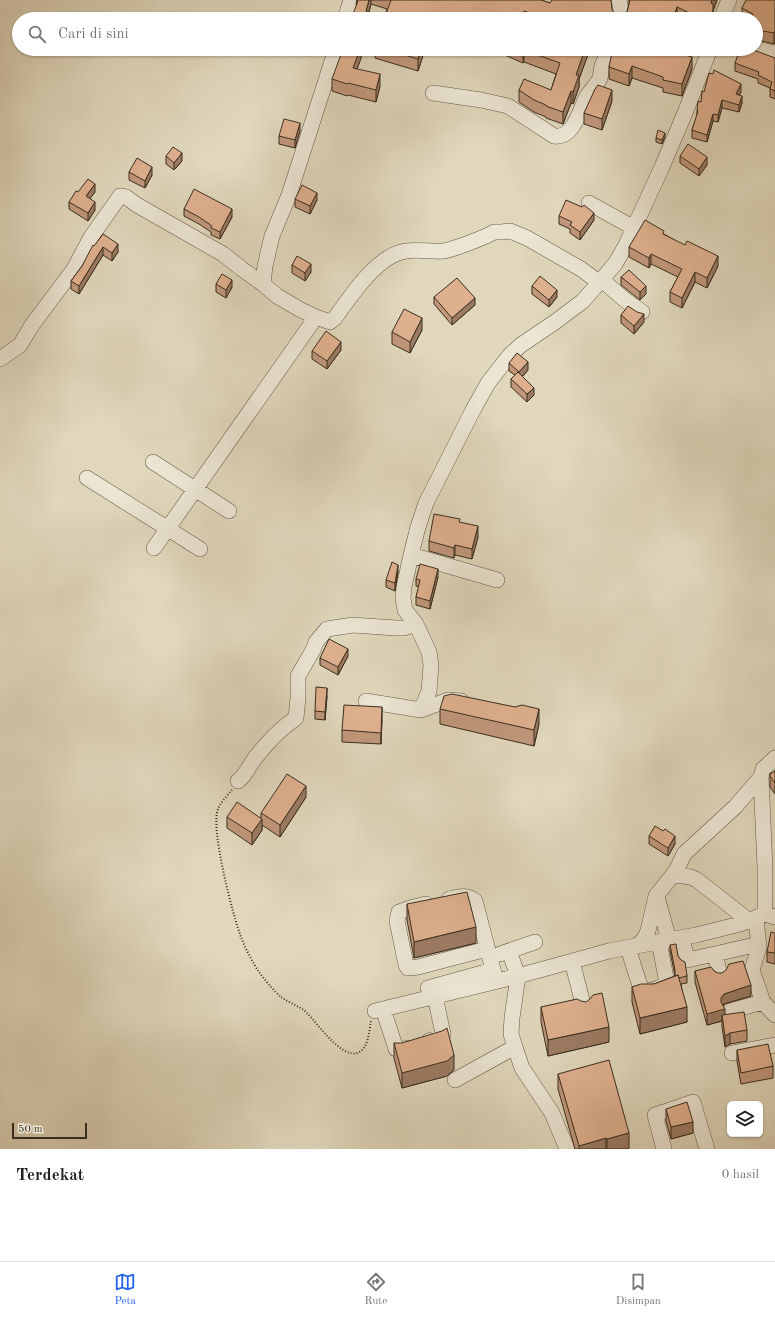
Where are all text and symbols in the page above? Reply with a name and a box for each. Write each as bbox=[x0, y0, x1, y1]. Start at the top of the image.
search box bbox=[12, 12, 763, 56]
icon: search bbox=[26, 23, 48, 45]
text: Cari di sini bbox=[58, 27, 129, 42]
map controls bbox=[727, 1101, 763, 1137]
button: layers bbox=[727, 1101, 763, 1137]
scale bar bbox=[12, 1121, 87, 1140]
text: 50 m bbox=[18, 1124, 43, 1135]
text: Terdekat bbox=[16, 1167, 84, 1184]
text: 0 hasil bbox=[722, 1168, 759, 1181]
tab: Peta bbox=[114, 1271, 136, 1309]
tab: Rute bbox=[365, 1271, 387, 1309]
tab: Disimpan bbox=[616, 1271, 661, 1309]

